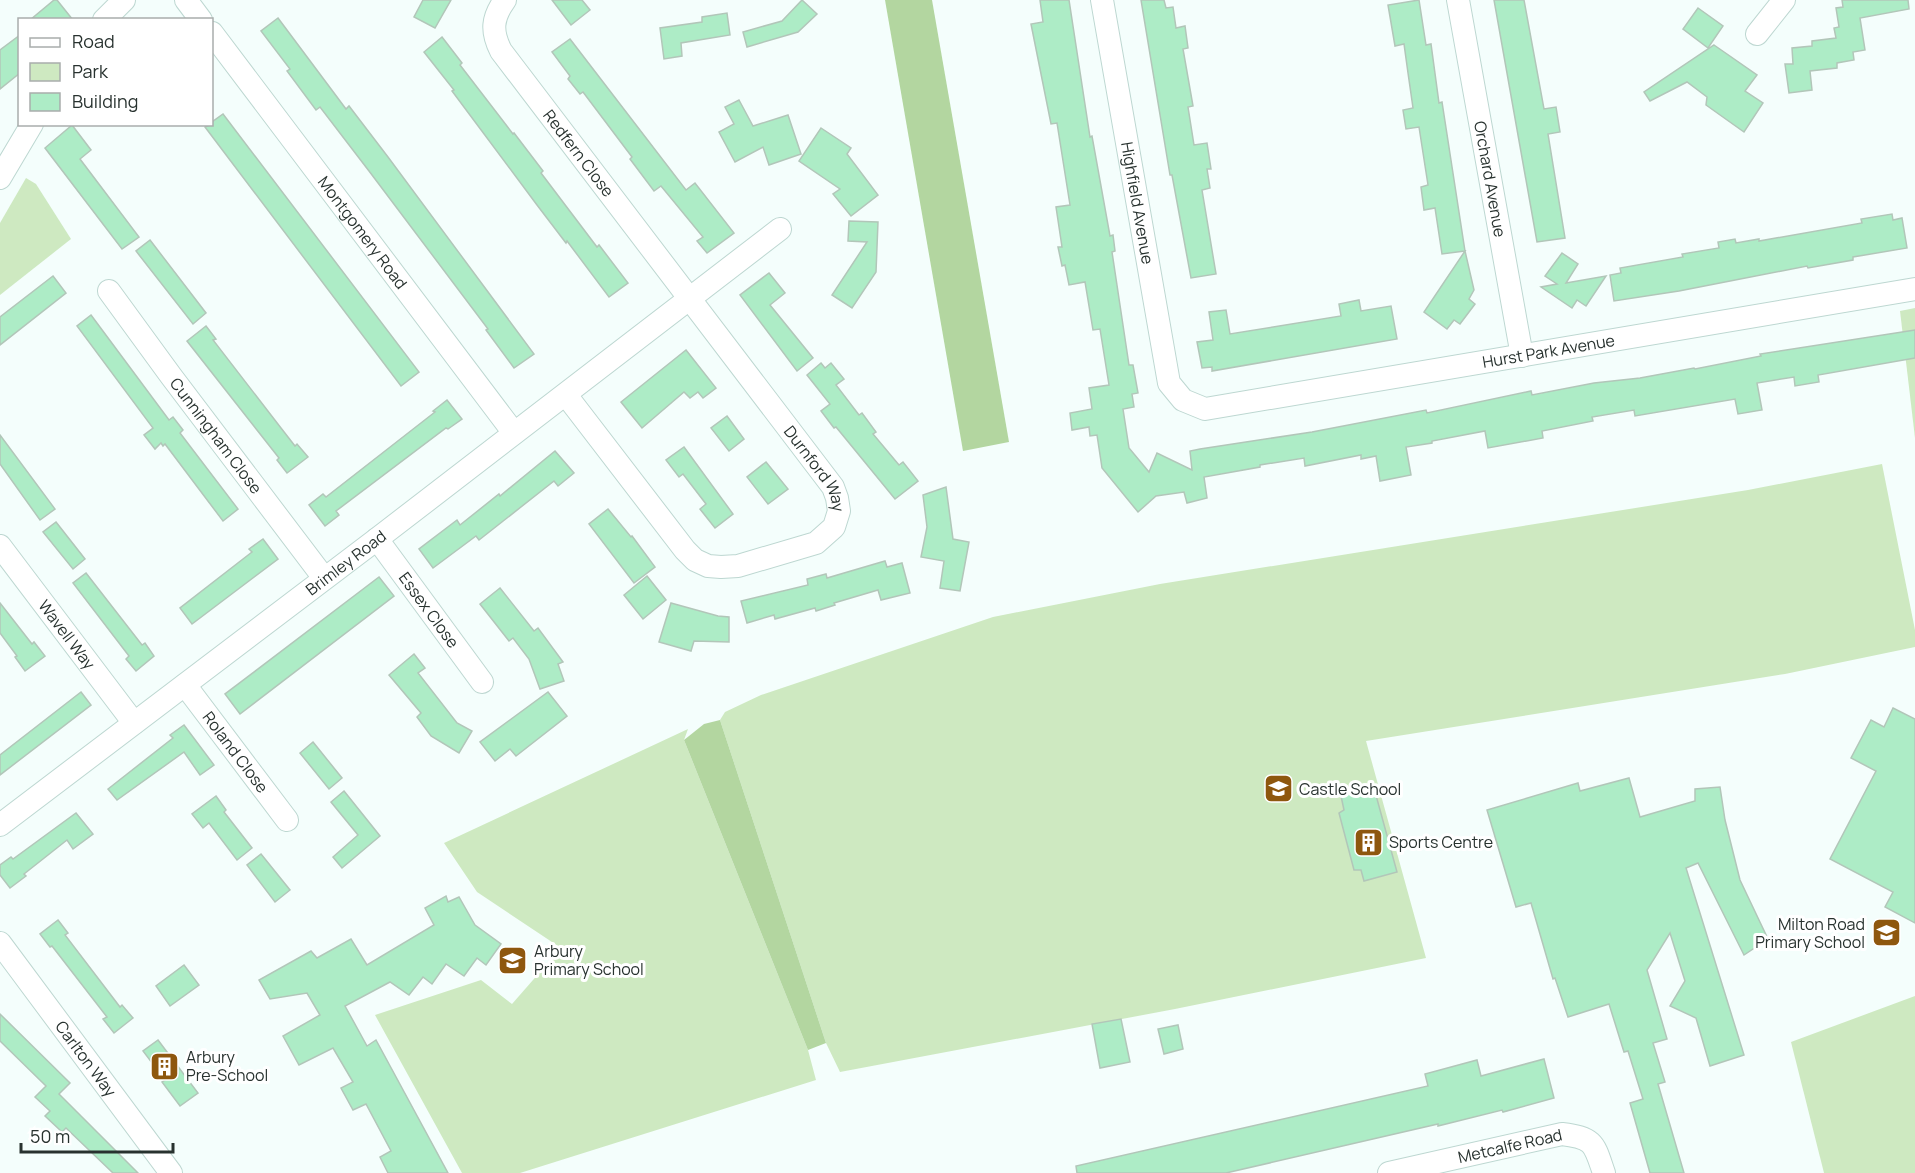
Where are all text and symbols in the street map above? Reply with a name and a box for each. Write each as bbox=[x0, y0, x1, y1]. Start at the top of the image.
legend bbox=[18, 18, 213, 126]
text: Road bbox=[72, 29, 115, 53]
text: Park bbox=[72, 59, 109, 83]
text: Building bbox=[72, 89, 138, 113]
street label: Redfern Close bbox=[538, 105, 619, 201]
street label: Orchard Avenue bbox=[1469, 119, 1511, 239]
street label: Highfield Avenue bbox=[1116, 140, 1159, 266]
street label: Montgomery Road bbox=[313, 172, 412, 293]
street label: Hurst Park Avenue bbox=[1481, 329, 1616, 373]
street label: Cunningham Close bbox=[165, 373, 267, 498]
street label: Durnford Way bbox=[779, 421, 850, 514]
street label: Brimley Road bbox=[301, 525, 390, 600]
street label: Essex Close bbox=[394, 568, 464, 652]
street label: Wavell Way bbox=[34, 595, 101, 674]
street label: Roland Close bbox=[198, 707, 274, 797]
school or university icon: Castle School bbox=[1262, 773, 1294, 805]
place label: Castle School bbox=[1299, 778, 1401, 800]
building icon: Sports Centre bbox=[1352, 826, 1384, 858]
place label: Sports Centre bbox=[1389, 831, 1493, 853]
place label: Milton Road Primary School bbox=[1755, 913, 1865, 953]
school or university icon: Milton Road Primary School bbox=[1870, 917, 1902, 949]
place label: Arbury Primary School bbox=[534, 940, 644, 980]
school or university icon: Arbury Primary School bbox=[497, 944, 529, 976]
street label: Carlton Way bbox=[50, 1016, 122, 1101]
place label: Arbury Pre-School bbox=[186, 1046, 268, 1086]
building icon: Arbury Pre-School bbox=[149, 1050, 181, 1082]
scale bar bbox=[21, 1116, 172, 1154]
street label: Metcalfe Road bbox=[1456, 1123, 1564, 1168]
text: 50 m bbox=[30, 1124, 70, 1148]

